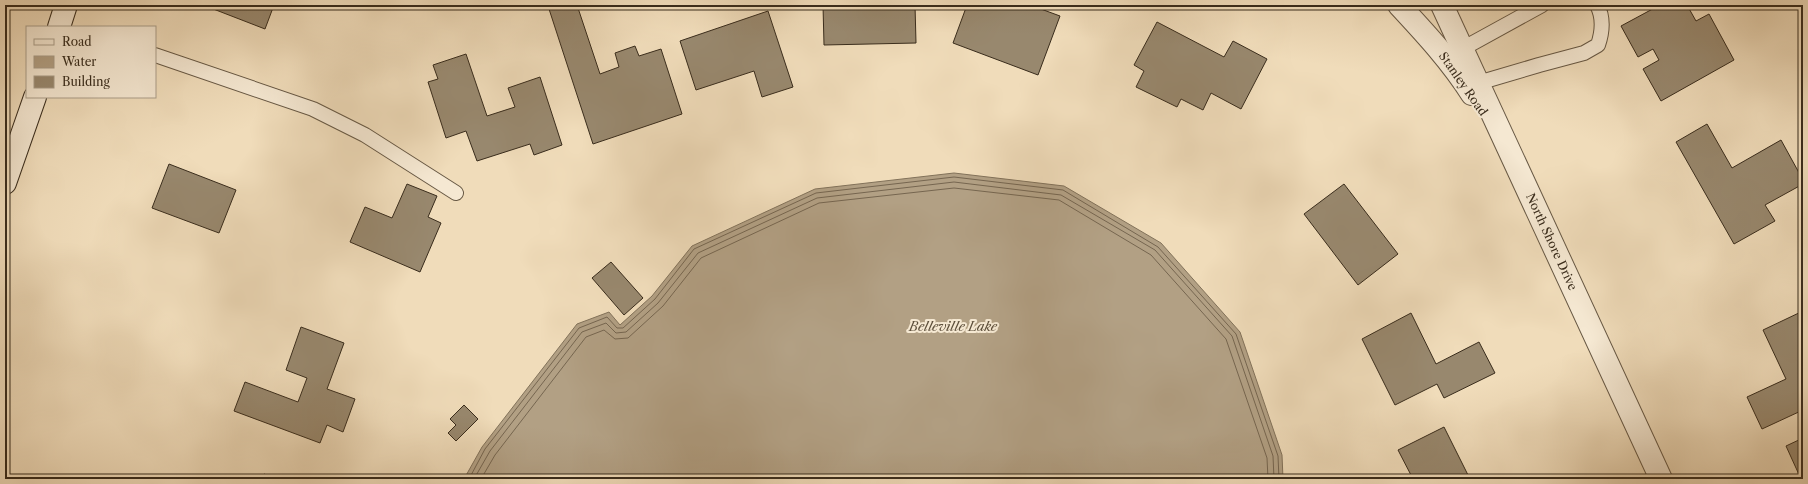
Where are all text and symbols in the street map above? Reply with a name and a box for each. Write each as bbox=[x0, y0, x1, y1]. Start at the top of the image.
legend bbox=[26, 26, 156, 98]
text: Road bbox=[62, 34, 92, 49]
street label: Stanley Road bbox=[1436, 49, 1491, 119]
text: Water bbox=[61, 54, 96, 69]
text: Building bbox=[62, 74, 110, 89]
street label: North Shore Drive bbox=[1523, 191, 1581, 293]
water label: Belleville Lake bbox=[908, 318, 998, 334]

